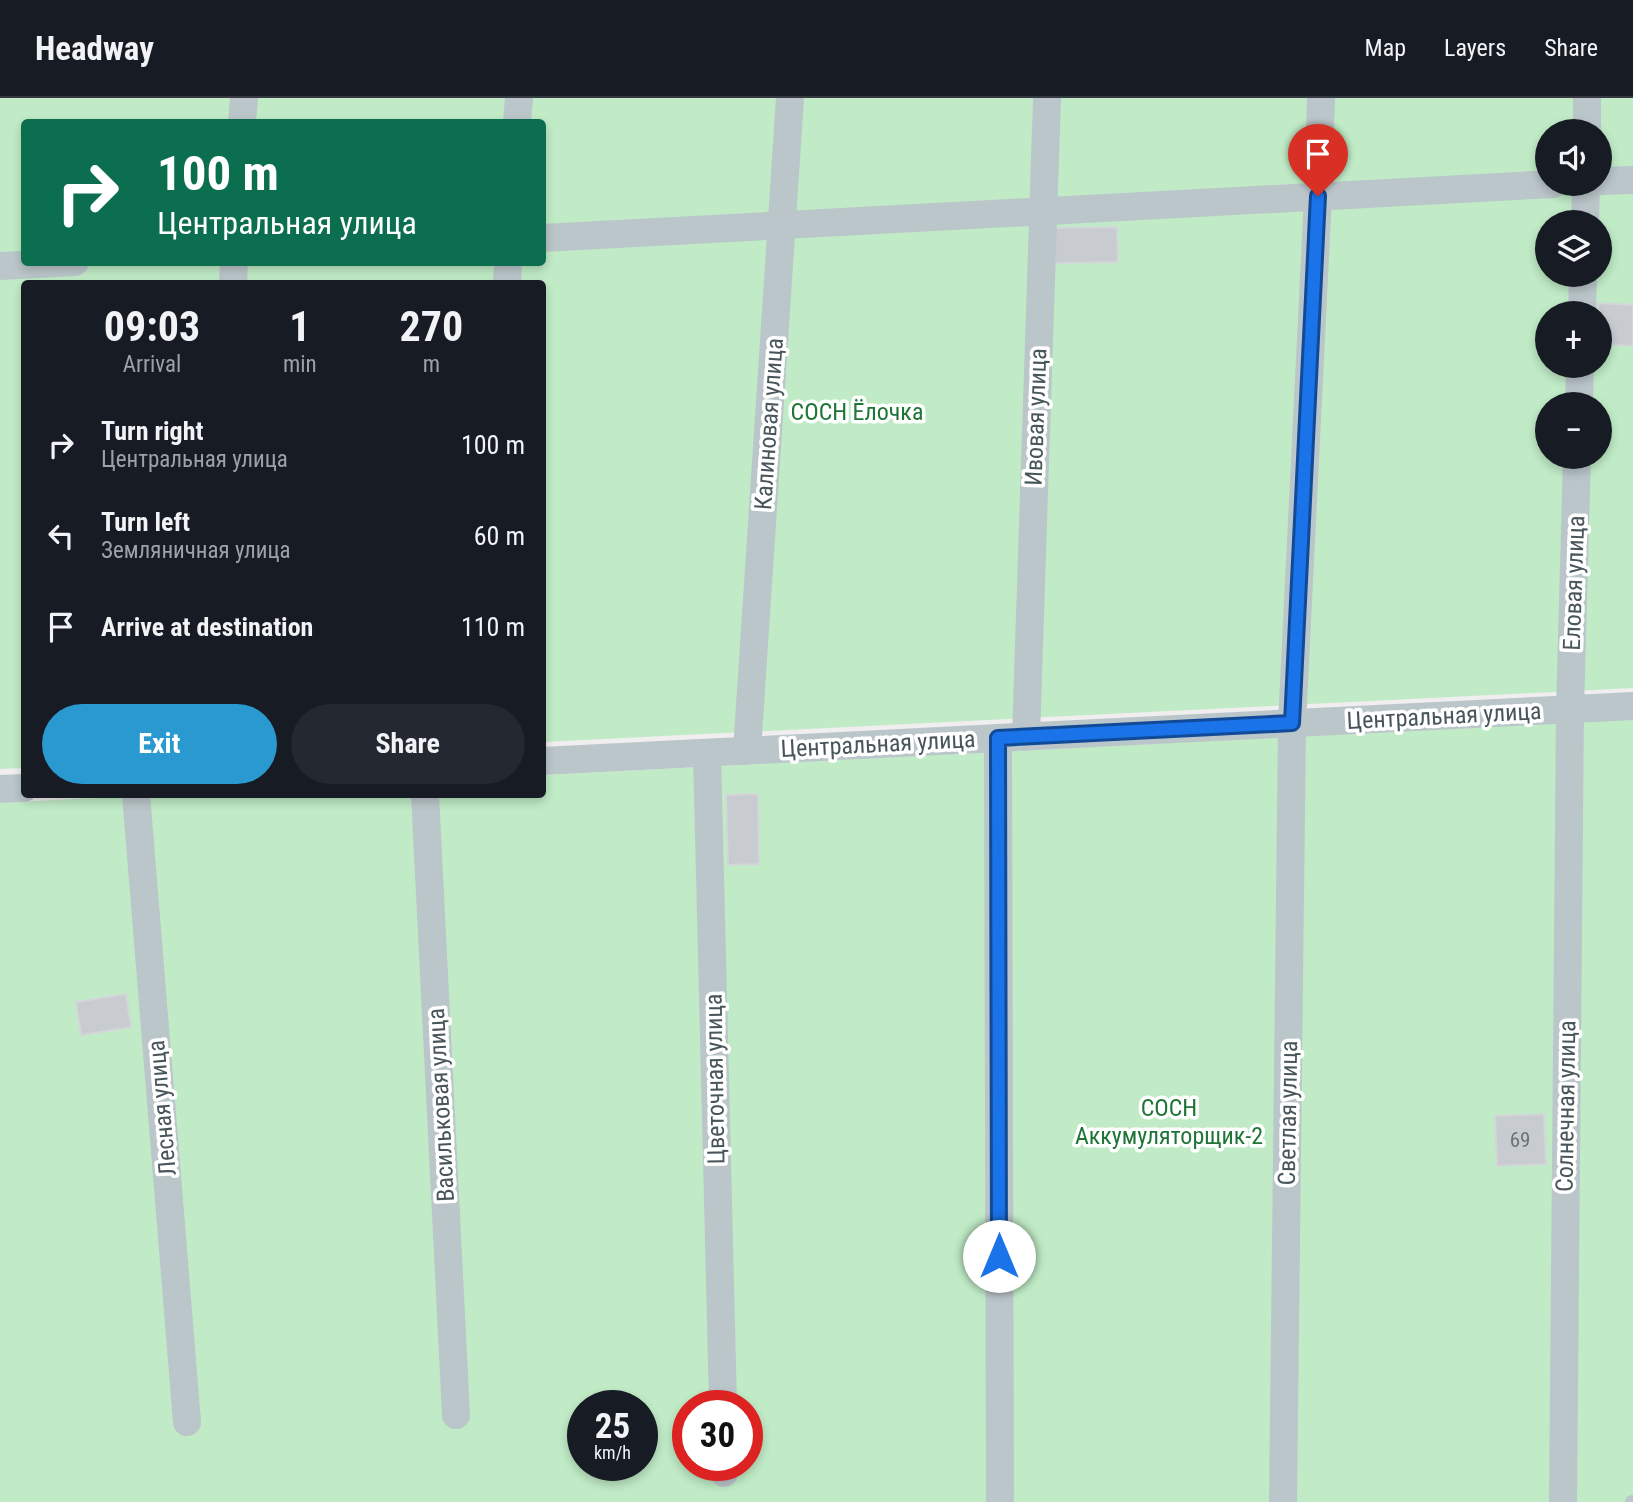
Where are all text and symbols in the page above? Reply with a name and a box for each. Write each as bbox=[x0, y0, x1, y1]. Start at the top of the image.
text: Headway bbox=[35, 29, 154, 68]
text: Map bbox=[1365, 34, 1406, 62]
text: Layers bbox=[1444, 34, 1506, 62]
text: Share bbox=[1544, 34, 1598, 62]
map controls bbox=[1535, 119, 1612, 469]
button: sound bbox=[1535, 119, 1612, 196]
pin bbox=[1288, 124, 1348, 196]
icon: arrive bbox=[1299, 135, 1337, 173]
text: 100 m bbox=[157, 145, 279, 202]
icon: right bbox=[42, 147, 133, 238]
text: Центральная улица bbox=[157, 204, 417, 242]
button: layers bbox=[1535, 210, 1612, 287]
button: + bbox=[1535, 301, 1612, 378]
text: 09:03 bbox=[104, 302, 200, 351]
text: 1 bbox=[289, 302, 310, 351]
text: 270 bbox=[399, 302, 463, 351]
street label: Калиновая улица bbox=[749, 337, 789, 511]
street label: Ивовая улица bbox=[1020, 348, 1052, 486]
text: Arrival bbox=[123, 351, 181, 378]
text: min bbox=[283, 351, 317, 378]
text: m bbox=[423, 351, 440, 378]
button: − bbox=[1535, 392, 1612, 469]
park label: СОСН Ёлочка bbox=[791, 398, 923, 426]
text: Turn right bbox=[101, 416, 203, 446]
icon: right bbox=[42, 426, 80, 464]
text: 100 m bbox=[461, 430, 525, 460]
text: Центральная улица bbox=[101, 446, 288, 473]
text: Turn left bbox=[101, 507, 190, 537]
street label: Еловая улица bbox=[1558, 515, 1590, 651]
icon: left bbox=[42, 517, 80, 555]
text: 60 m bbox=[474, 521, 525, 551]
text: Земляничная улица bbox=[101, 537, 291, 564]
icon: arrive bbox=[42, 608, 80, 646]
text: Arrive at destination bbox=[101, 612, 313, 642]
text: 110 m bbox=[461, 612, 525, 642]
street label: Центральная улица bbox=[1346, 697, 1542, 735]
button: Exit bbox=[42, 704, 277, 784]
button: Share bbox=[291, 704, 525, 784]
street label: Центральная улица bbox=[780, 725, 976, 763]
street label: Цветочная улица bbox=[700, 993, 730, 1165]
street label: Васильковая улица bbox=[422, 1008, 460, 1202]
street label: Солнечная улица bbox=[1551, 1020, 1581, 1192]
street label: Лесная улица bbox=[142, 1039, 182, 1177]
street label: Светлая улица bbox=[1273, 1040, 1303, 1186]
park label: СОСН Аккумуляторщик-2 bbox=[1075, 1094, 1263, 1150]
house number: 69 bbox=[1510, 1128, 1530, 1152]
position arrow bbox=[962, 1219, 1036, 1293]
speed limit sign: 30 bbox=[672, 1390, 763, 1481]
text: 25 bbox=[595, 1406, 630, 1447]
text: km/h bbox=[594, 1442, 631, 1463]

